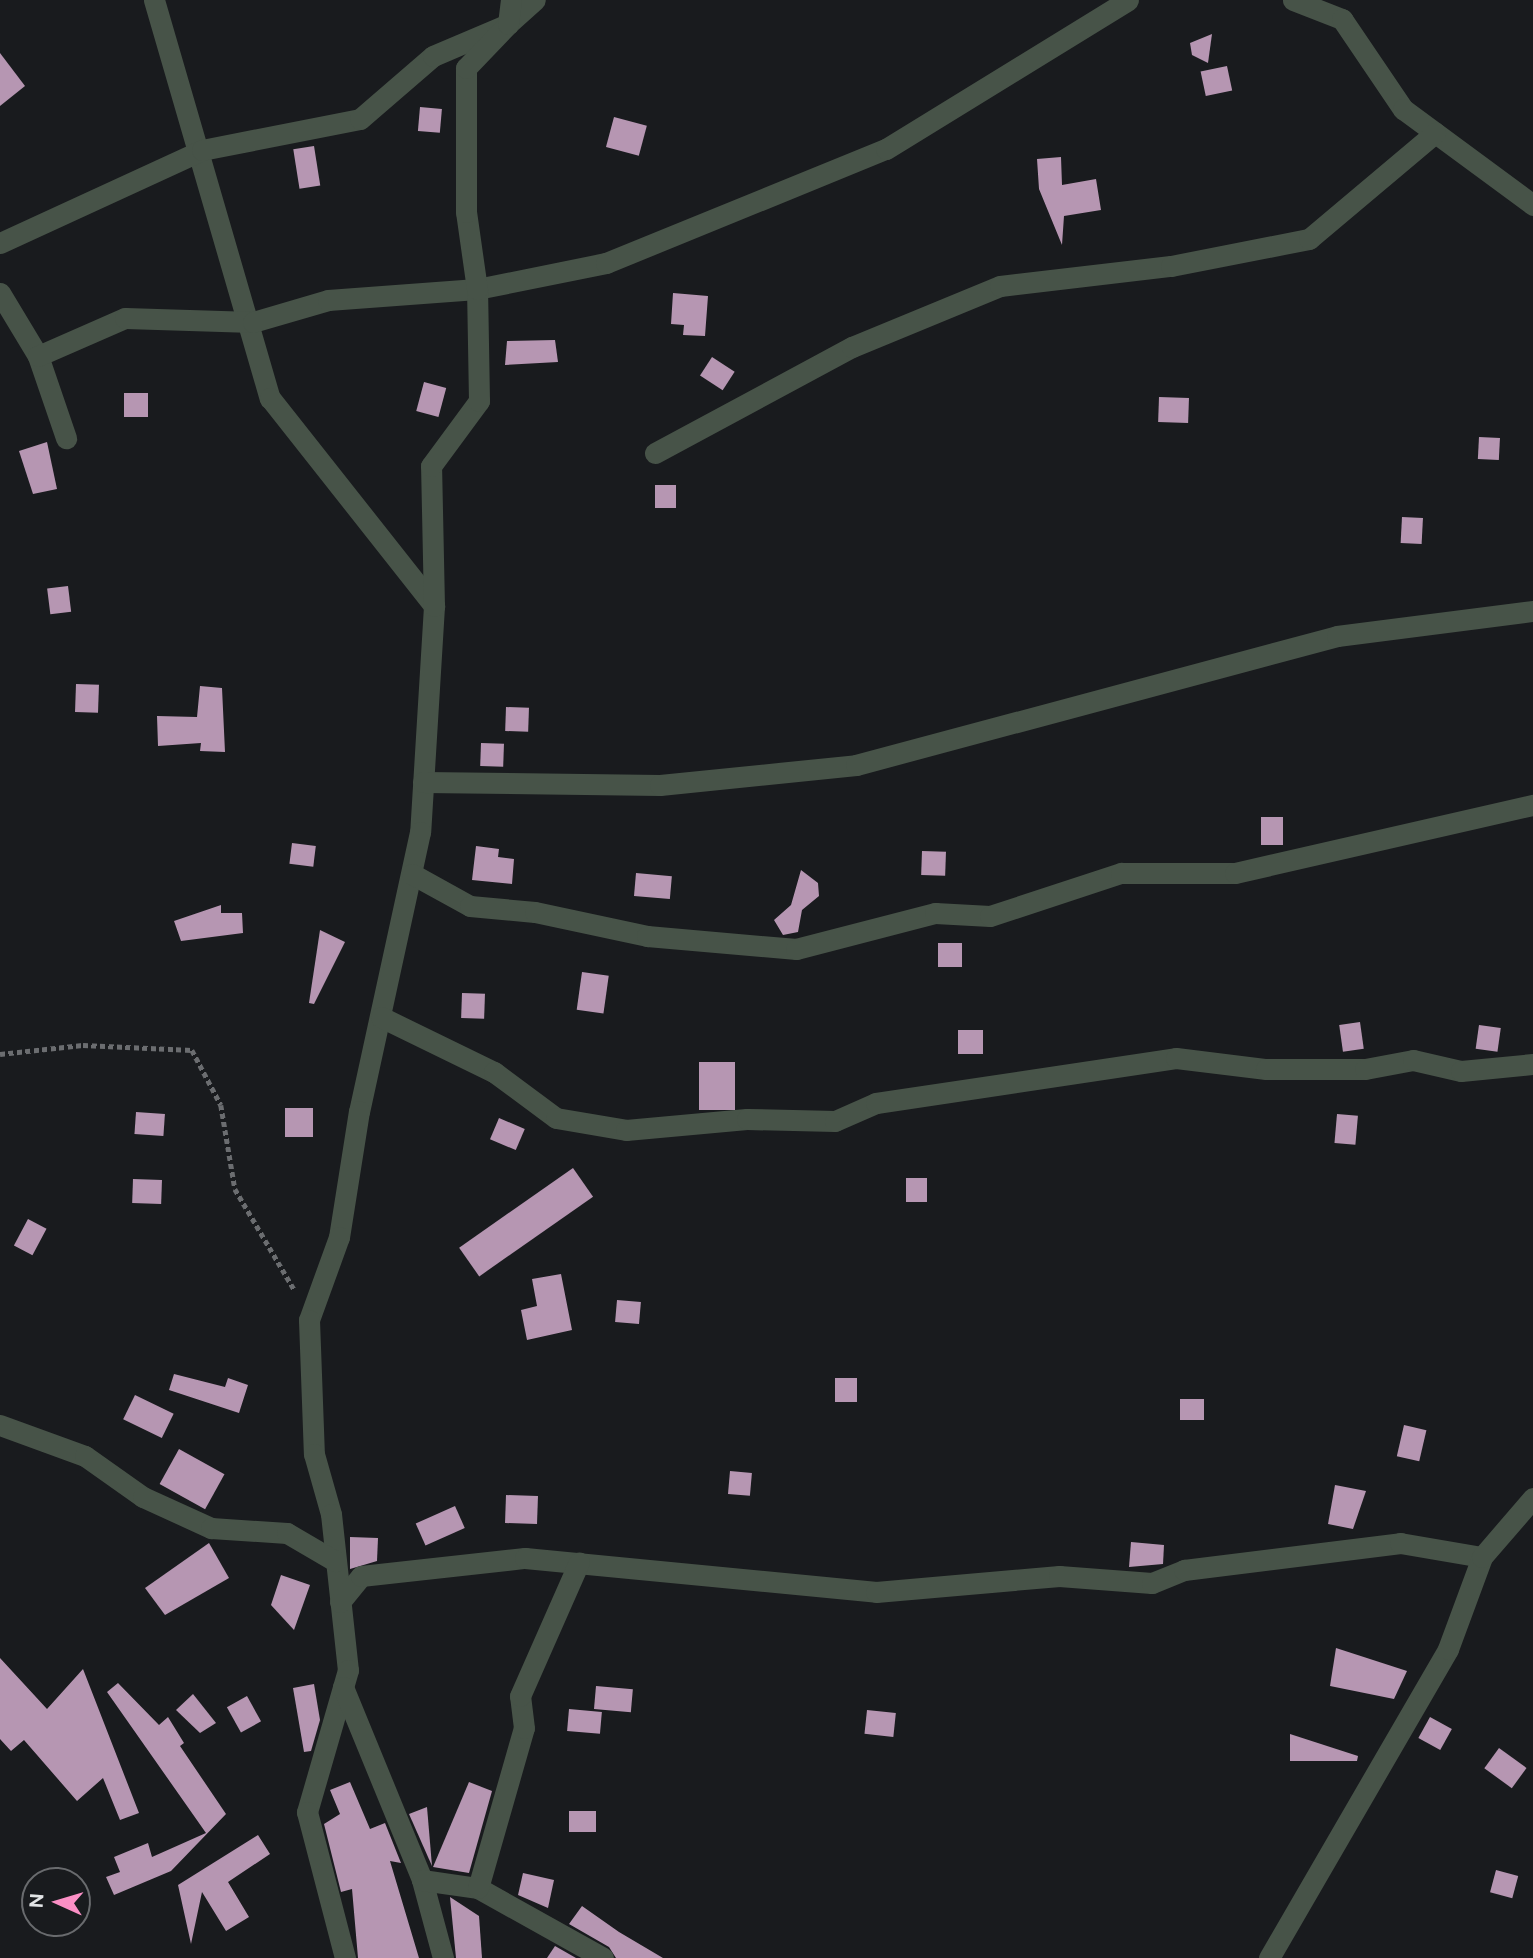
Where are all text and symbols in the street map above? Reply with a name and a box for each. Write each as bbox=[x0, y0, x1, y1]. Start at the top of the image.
north arrow bbox=[21, 1867, 91, 1937]
text: N bbox=[25, 1893, 49, 1909]

